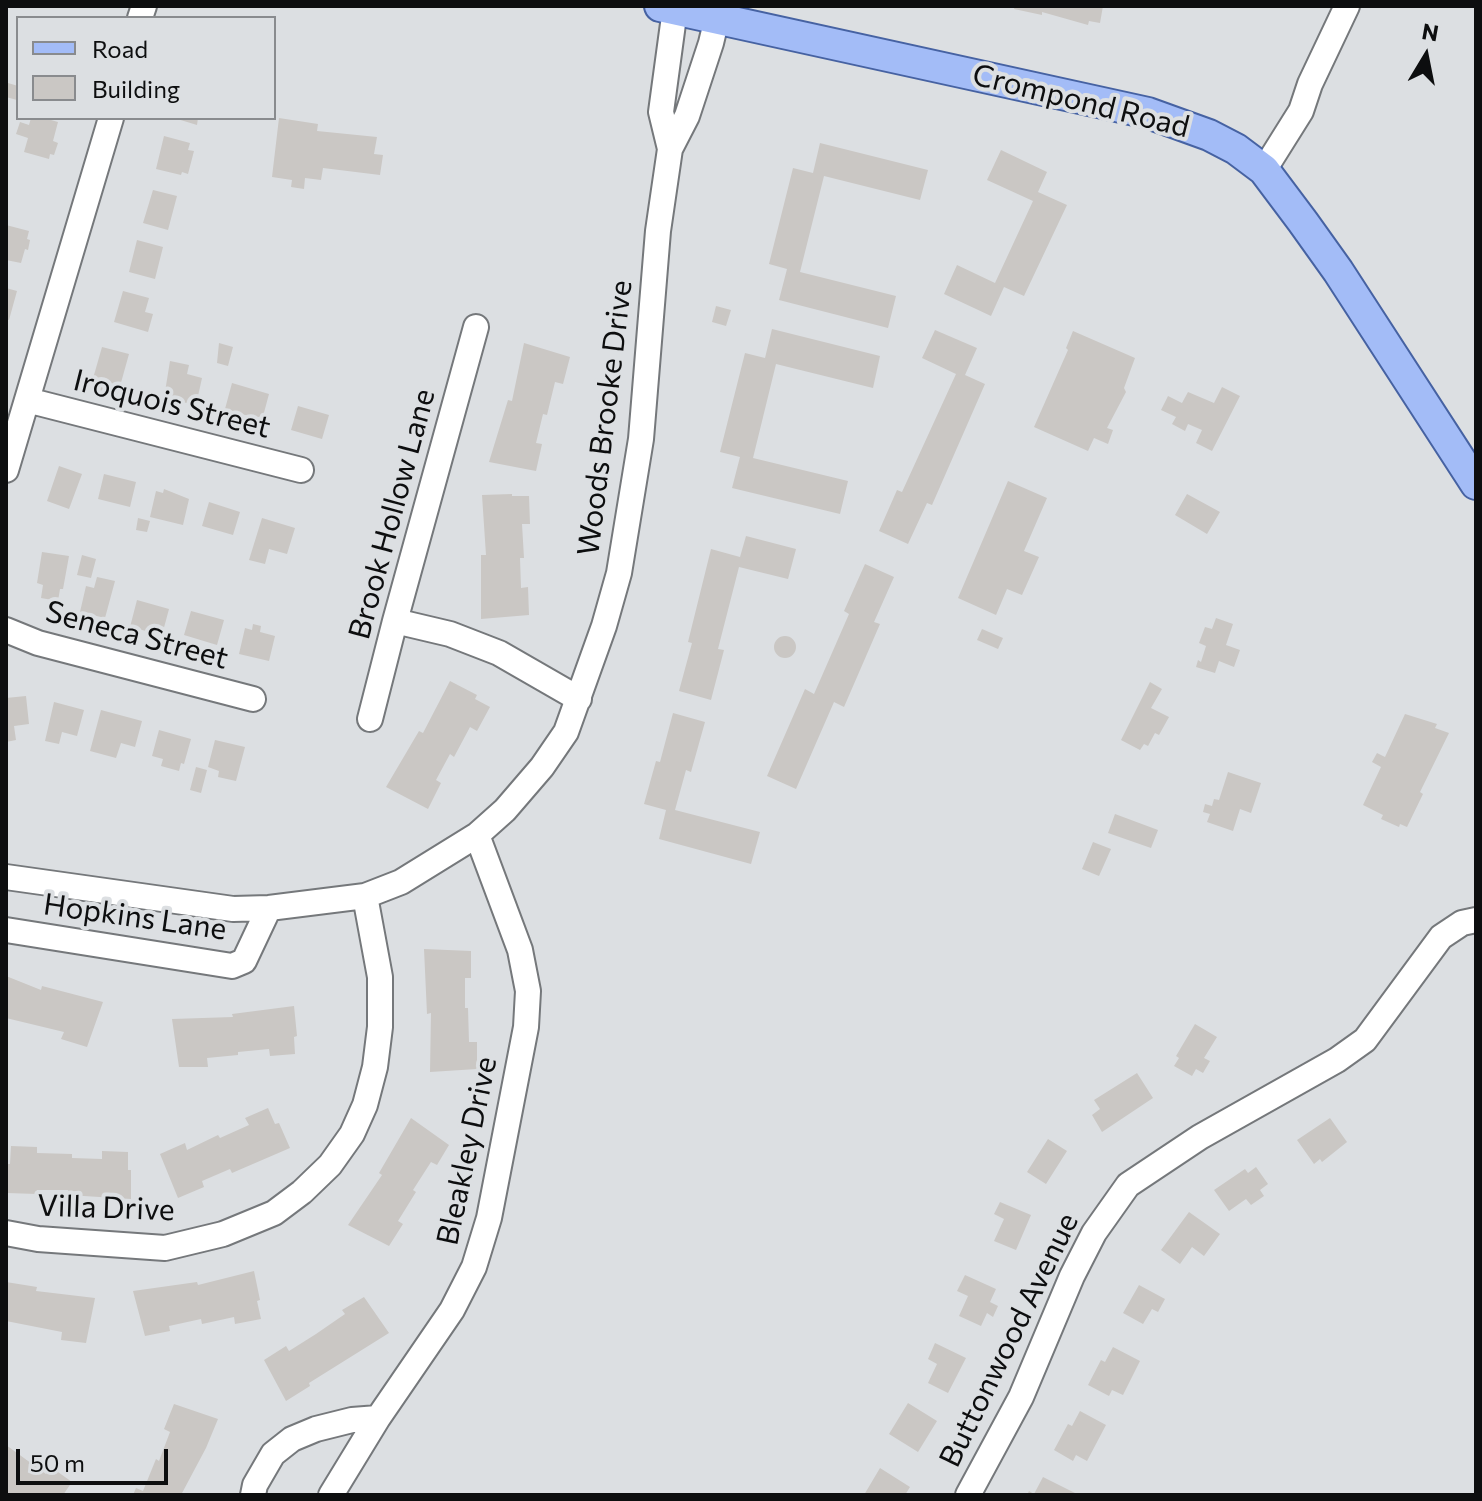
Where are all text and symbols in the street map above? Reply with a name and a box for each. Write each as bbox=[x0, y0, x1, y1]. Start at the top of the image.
legend bbox=[16, 16, 276, 120]
north arrow bbox=[1386, 16, 1466, 96]
text: N bbox=[1420, 17, 1441, 47]
text: Road bbox=[92, 34, 148, 63]
street label: Crompond Road bbox=[969, 57, 1193, 145]
text: Building bbox=[92, 74, 180, 103]
street label: Woods Brooke Drive bbox=[570, 278, 640, 558]
street label: Iroquois Street bbox=[70, 362, 274, 446]
street label: Brook Hollow Lane bbox=[341, 385, 443, 643]
street label: Seneca Street bbox=[42, 593, 232, 677]
street label: Hopkins Lane bbox=[41, 886, 229, 948]
street label: Bleakley Drive bbox=[429, 1054, 505, 1248]
street label: Villa Drive bbox=[37, 1188, 175, 1228]
street label: Buttonwood Avenue bbox=[932, 1207, 1086, 1473]
scale bar bbox=[20, 1433, 172, 1483]
text: 50 m bbox=[30, 1448, 85, 1477]

